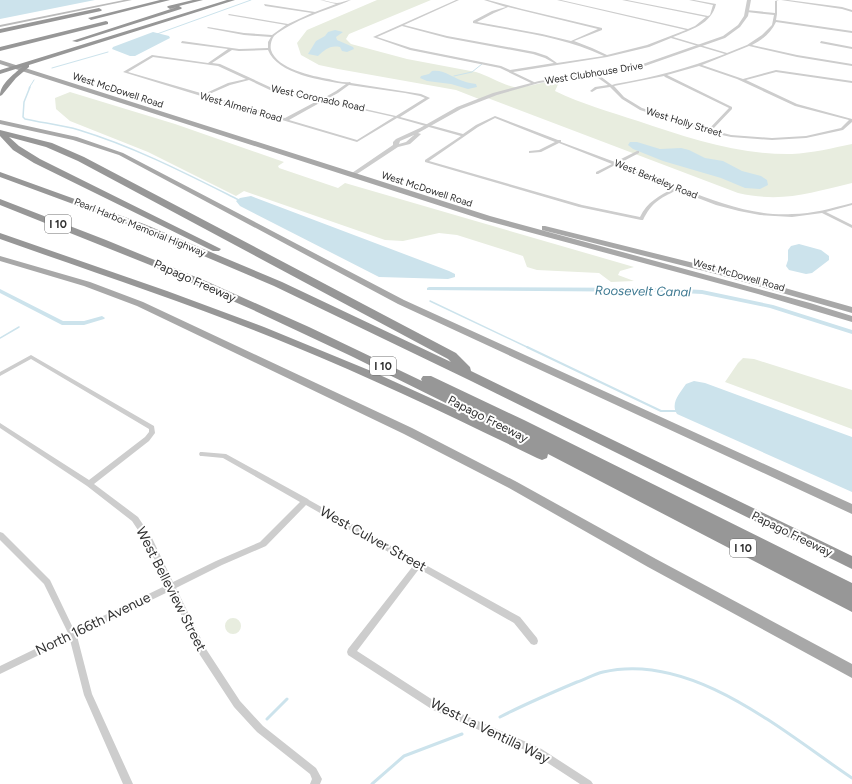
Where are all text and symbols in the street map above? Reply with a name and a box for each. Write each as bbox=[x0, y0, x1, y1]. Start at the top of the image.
street label: West Clubhouse Drive bbox=[544, 59, 644, 87]
street label: West McDowell Road bbox=[71, 69, 165, 111]
street label: West Coronado Road bbox=[270, 82, 366, 114]
street label: West Almeria Road bbox=[198, 89, 284, 125]
street label: West Holly Street bbox=[644, 104, 724, 140]
street label: West Berkeley Road bbox=[612, 156, 700, 202]
street label: West McDowell Road bbox=[380, 168, 474, 210]
street label: Pearl Harbor Memorial Highway bbox=[72, 195, 208, 260]
road number: I 10 bbox=[45, 215, 71, 233]
street label: West McDowell Road bbox=[692, 256, 787, 294]
street label: Papago Freeway bbox=[152, 257, 239, 306]
water label: Roosevelt Canal bbox=[595, 283, 691, 299]
road number: I 10 bbox=[370, 357, 396, 375]
street label: Papago Freeway bbox=[446, 393, 531, 446]
street label: West Culver Street bbox=[317, 503, 429, 575]
street label: Papago Freeway bbox=[749, 508, 835, 560]
street label: West Belleview Street bbox=[132, 524, 210, 654]
road number: I 10 bbox=[730, 539, 756, 557]
street label: North 166th Avenue bbox=[33, 589, 154, 659]
street label: West La Ventilla Way bbox=[427, 695, 553, 768]

